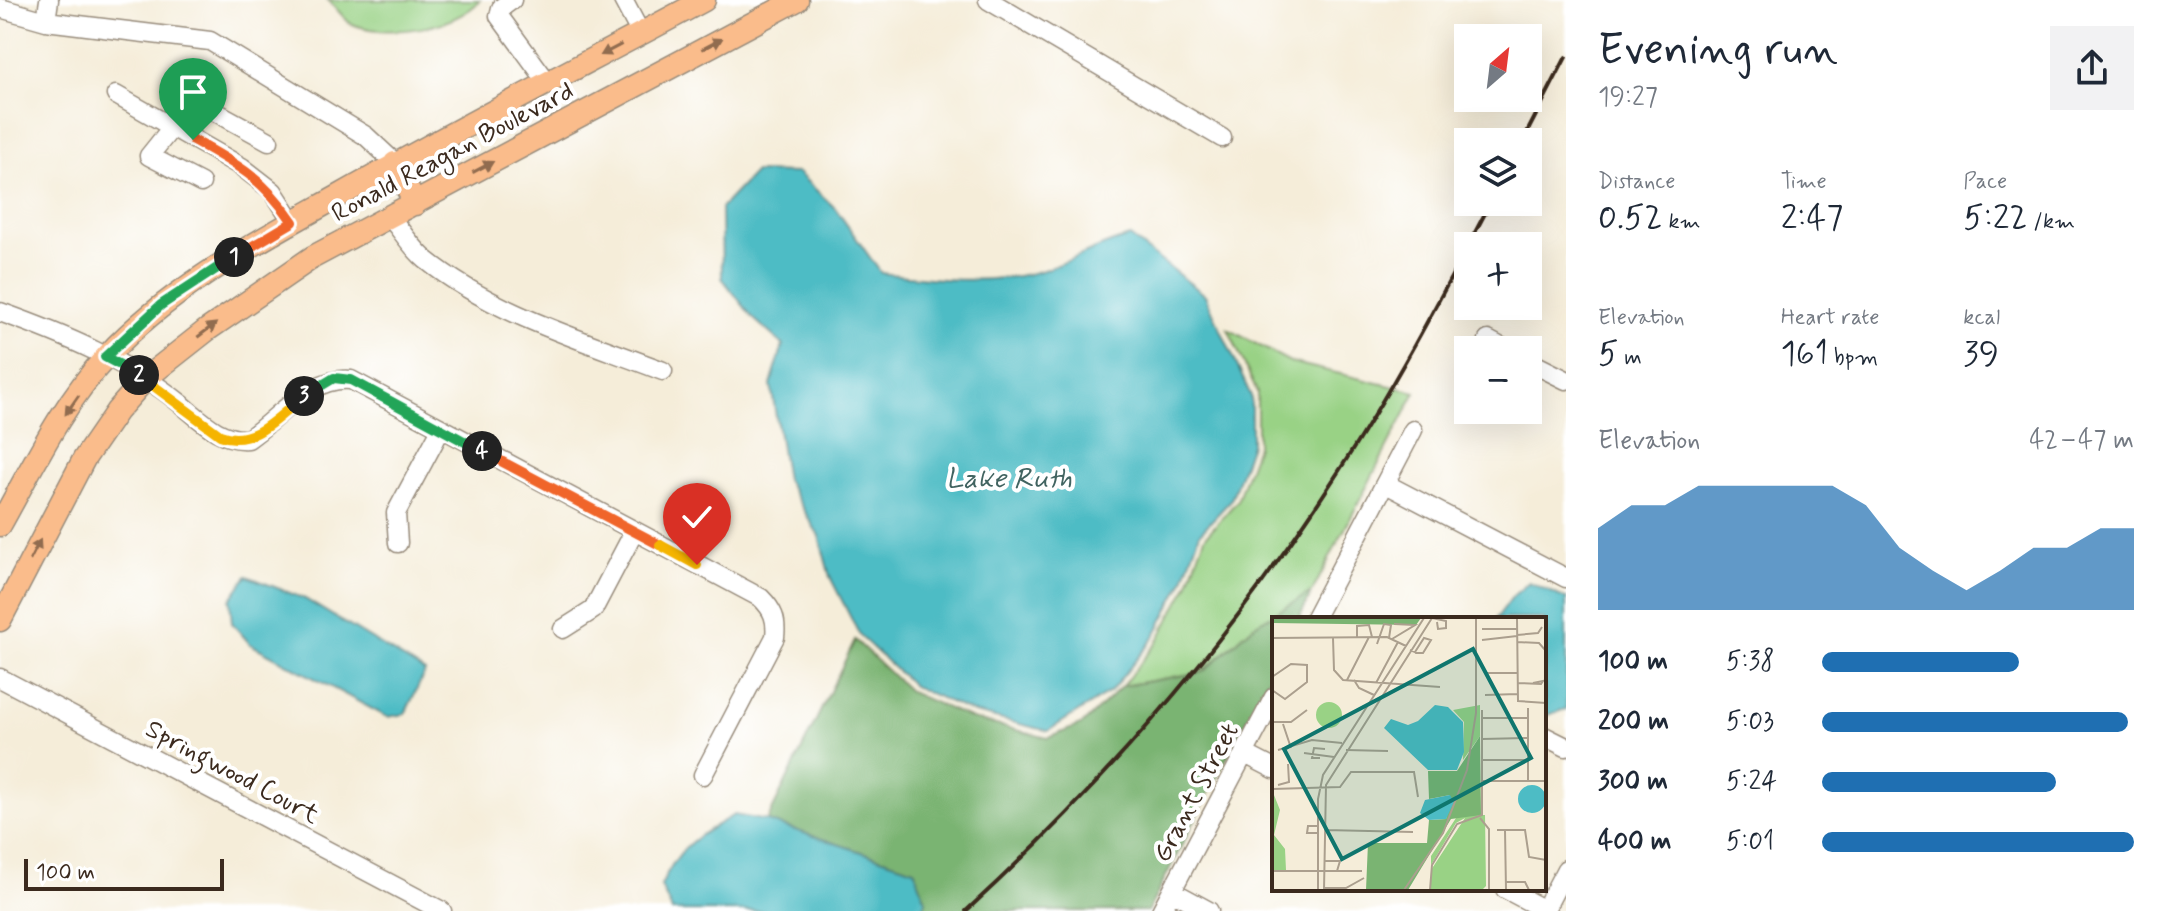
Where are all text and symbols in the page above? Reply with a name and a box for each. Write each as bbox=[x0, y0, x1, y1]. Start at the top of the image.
text: Evening run bbox=[1598, 22, 1838, 80]
north arrow bbox=[1454, 24, 1542, 112]
map controls bbox=[1454, 24, 1542, 424]
button: share bbox=[2050, 26, 2134, 110]
one-way arrow bbox=[701, 37, 723, 51]
one-way arrow bbox=[599, 43, 622, 56]
pin bbox=[159, 58, 227, 140]
icon: arrive bbox=[171, 70, 215, 114]
street label: Ronald Reagan Boulevard bbox=[326, 75, 581, 233]
text: 19:27 bbox=[1598, 81, 1658, 115]
button: layers bbox=[1454, 128, 1542, 216]
one-way arrow bbox=[472, 160, 495, 174]
text: Distance bbox=[1598, 168, 1675, 196]
text: Time bbox=[1781, 168, 1827, 196]
text: Pace bbox=[1963, 168, 2007, 196]
text: 0.52 bbox=[1598, 196, 1662, 241]
text: 2:47 bbox=[1781, 196, 1843, 241]
text: 5:22 bbox=[1963, 196, 2027, 241]
text: km bbox=[1662, 208, 1700, 236]
text: /km bbox=[2027, 208, 2075, 236]
button: + bbox=[1454, 232, 1542, 320]
pin: 1 bbox=[214, 237, 254, 277]
text: 1 bbox=[229, 243, 239, 271]
text: Elevation bbox=[1598, 304, 1685, 332]
text: Heart rate bbox=[1781, 304, 1879, 332]
text: kcal bbox=[1963, 304, 2000, 332]
one-way arrow bbox=[197, 323, 217, 339]
text: 5 bbox=[1598, 332, 1618, 377]
text: 161 bbox=[1781, 332, 1828, 377]
text: 39 bbox=[1963, 332, 1999, 377]
button: − bbox=[1454, 336, 1542, 424]
text: m bbox=[1618, 344, 1642, 372]
text: bpm bbox=[1828, 344, 1878, 372]
pin: 2 bbox=[119, 355, 159, 395]
text: 2 bbox=[134, 361, 144, 389]
pin: 3 bbox=[284, 376, 324, 416]
text: 3 bbox=[299, 382, 309, 410]
one-way arrow bbox=[65, 394, 80, 415]
text: Elevation bbox=[1598, 424, 1700, 458]
text: 42–47 m bbox=[2029, 424, 2134, 458]
pin: 4 bbox=[462, 431, 502, 471]
text: 4 bbox=[476, 437, 488, 465]
water label: Lake Ruth bbox=[946, 461, 1072, 498]
pin bbox=[663, 483, 731, 565]
icon: check bbox=[675, 495, 719, 539]
one-way arrow bbox=[28, 539, 41, 562]
inset map bbox=[1272, 617, 1546, 891]
text: 100 m bbox=[1598, 645, 1668, 679]
text: 5:38 bbox=[1726, 645, 1775, 679]
text: 200 m bbox=[1598, 705, 1669, 739]
text: 5:03 bbox=[1726, 705, 1774, 739]
street label: Springwood Court bbox=[138, 713, 325, 836]
street label: Grant Street bbox=[1146, 717, 1248, 869]
text: 300 m bbox=[1598, 765, 1668, 799]
text: 5:24 bbox=[1726, 765, 1777, 799]
text: 400 m bbox=[1598, 825, 1671, 859]
text: 5:01 bbox=[1726, 825, 1774, 859]
scale bar bbox=[24, 855, 224, 891]
text: 100 m bbox=[36, 859, 95, 887]

